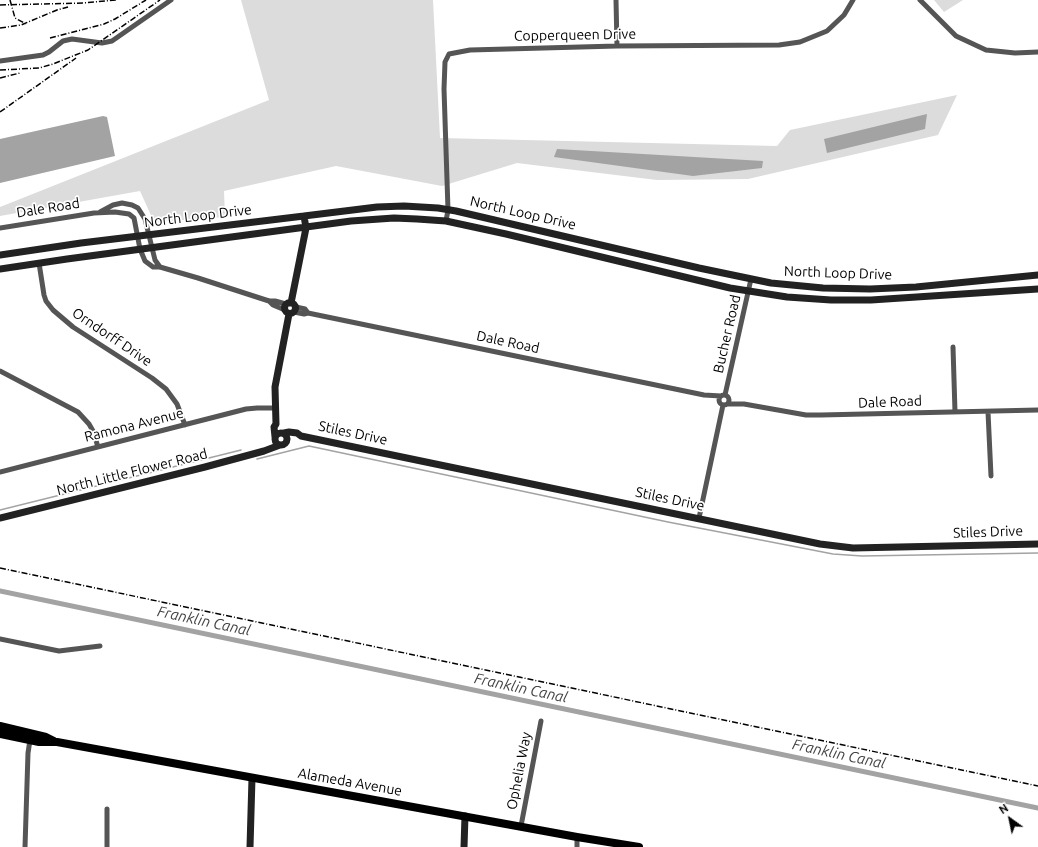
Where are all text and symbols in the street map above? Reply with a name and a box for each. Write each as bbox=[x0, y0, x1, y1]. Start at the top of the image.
street label: Copperqueen Drive bbox=[514, 26, 636, 44]
street label: North Loop Drive bbox=[468, 193, 578, 233]
street label: Dale Road bbox=[15, 195, 81, 221]
street label: North Loop Drive bbox=[143, 201, 253, 231]
street label: North Loop Drive bbox=[784, 263, 892, 283]
street label: Bucher Road bbox=[710, 293, 744, 375]
street label: Orndorff Drive bbox=[69, 304, 155, 370]
street label: Dale Road bbox=[475, 327, 541, 357]
street label: Dale Road bbox=[858, 392, 922, 412]
street label: Ramona Avenue bbox=[83, 405, 185, 445]
street label: Stiles Drive bbox=[317, 418, 389, 448]
street label: North Little Flower Road bbox=[55, 445, 209, 499]
street label: Stiles Drive bbox=[634, 484, 706, 514]
street label: Stiles Drive bbox=[953, 522, 1023, 542]
water label: Franklin Canal bbox=[156, 602, 252, 640]
water label: Franklin Canal bbox=[473, 669, 569, 707]
street label: Ophelia Way bbox=[503, 731, 535, 811]
water label: Franklin Canal bbox=[791, 735, 887, 773]
street label: Alameda Avenue bbox=[297, 765, 403, 799]
north arrow bbox=[990, 799, 1030, 839]
text: N bbox=[997, 802, 1010, 816]

